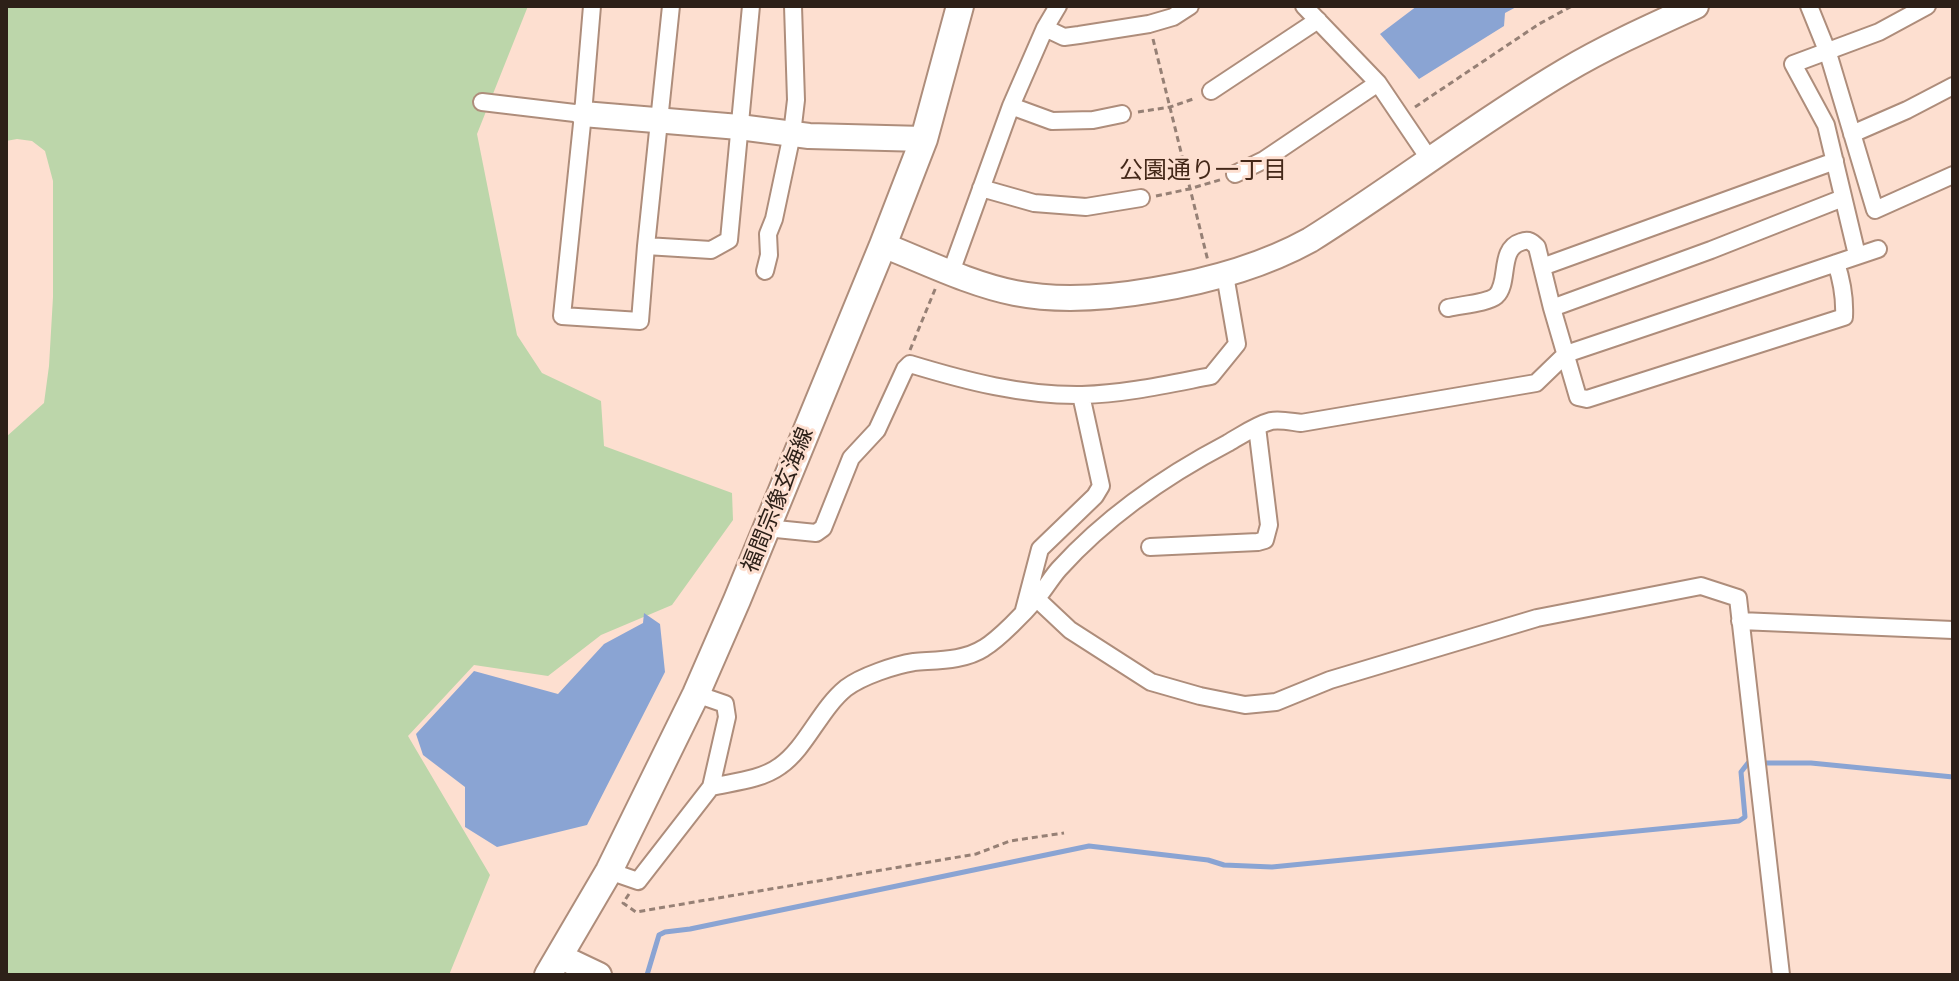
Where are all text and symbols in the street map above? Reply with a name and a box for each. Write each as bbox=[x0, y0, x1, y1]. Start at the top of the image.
district label: 公園通り一丁目 bbox=[1119, 157, 1287, 185]
street label: 福間宗像玄海線 bbox=[737, 424, 819, 576]

